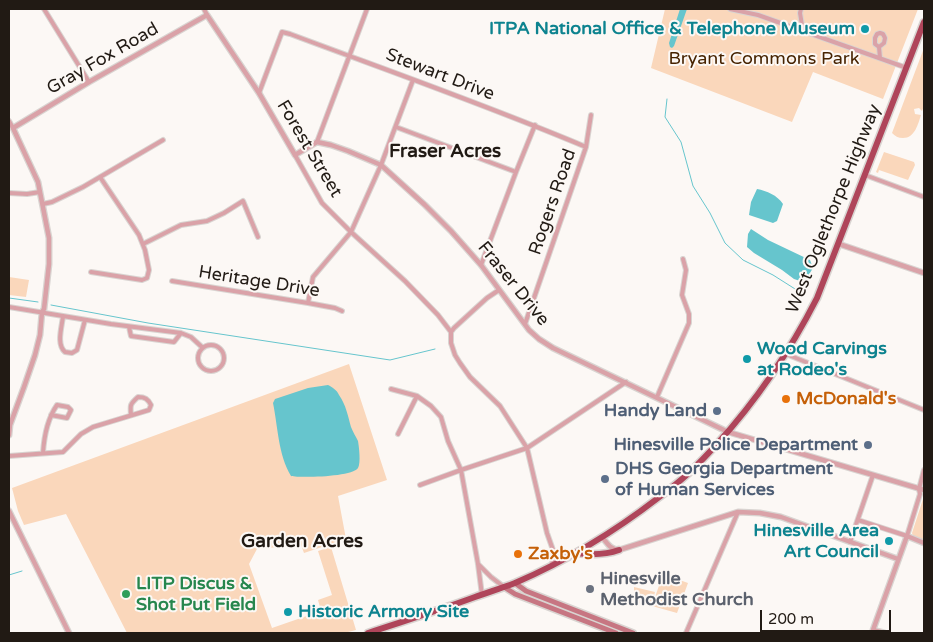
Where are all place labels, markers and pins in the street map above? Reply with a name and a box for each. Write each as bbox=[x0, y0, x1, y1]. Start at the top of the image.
place label: ITPA National Office & Telephone Museum bbox=[489, 18, 855, 40]
marker: ITPA National Office & Telephone Museum bbox=[859, 23, 871, 35]
place label: Wood Carvings at Rodeo's bbox=[757, 338, 887, 380]
marker: Wood Carvings at Rodeo's bbox=[741, 353, 753, 365]
place label: McDonald's bbox=[796, 388, 896, 410]
marker: McDonald's bbox=[780, 393, 792, 405]
place label: Handy Land bbox=[604, 400, 707, 422]
marker: Handy Land bbox=[711, 405, 723, 417]
place label: Hinesville Police Department bbox=[613, 434, 858, 456]
marker: Hinesville Police Department bbox=[862, 439, 874, 451]
place label: DHS Georgia Department of Human Services bbox=[615, 458, 833, 500]
marker: DHS Georgia Department of Human Services bbox=[599, 473, 611, 485]
place label: Hinesville Area Art Council bbox=[753, 520, 879, 562]
marker: Hinesville Area Art Council bbox=[883, 535, 895, 547]
place label: Zaxby's bbox=[528, 543, 593, 565]
marker: Zaxby's bbox=[512, 548, 524, 560]
place label: Hinesville Methodist Church bbox=[600, 568, 754, 610]
place label: LITP Discus & Shot Put Field bbox=[136, 573, 256, 616]
marker: Hinesville Methodist Church bbox=[584, 583, 596, 595]
marker: LITP Discus & Shot Put Field bbox=[120, 588, 132, 600]
place label: Historic Armory Site bbox=[298, 601, 469, 623]
marker: Historic Armory Site bbox=[282, 606, 294, 618]

